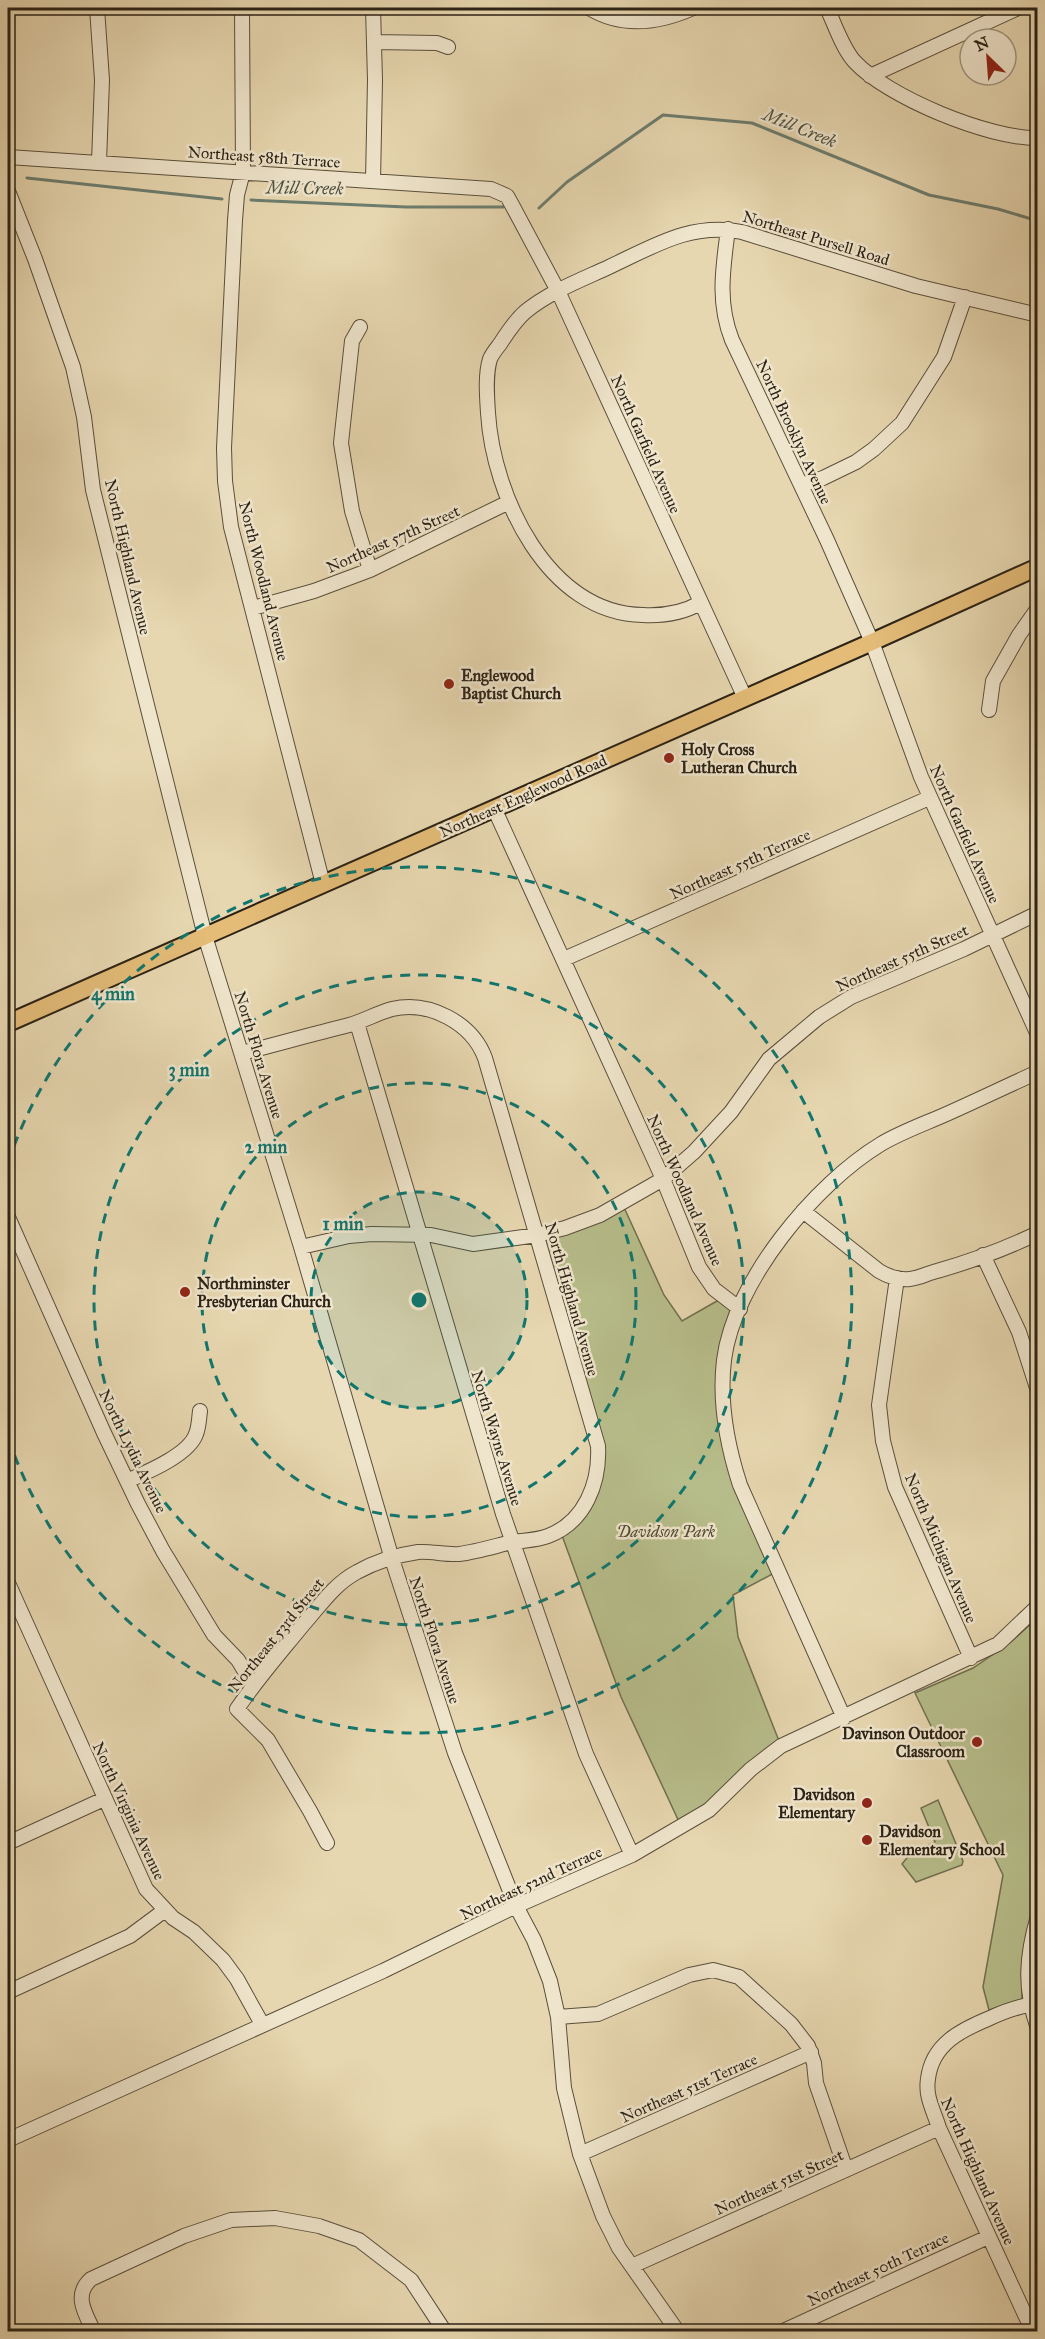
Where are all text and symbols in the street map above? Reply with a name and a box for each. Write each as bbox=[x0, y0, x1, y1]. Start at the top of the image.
north arrow bbox=[958, 27, 1018, 87]
text: N bbox=[972, 32, 992, 55]
water label: Mill Creek bbox=[758, 103, 840, 153]
street label: Northeast 58th Terrace bbox=[187, 142, 341, 172]
water label: Mill Creek bbox=[264, 176, 344, 200]
street label: Northeast Pursell Road bbox=[740, 207, 892, 269]
street label: North Brooklyn Avenue bbox=[752, 357, 836, 508]
street label: North Garfield Avenue bbox=[607, 372, 685, 517]
street label: North Highland Avenue bbox=[100, 477, 155, 637]
street label: North Woodland Avenue bbox=[235, 499, 293, 663]
street label: Northeast 57th Street bbox=[323, 501, 463, 577]
place label: Englewood Baptist Church bbox=[461, 666, 561, 704]
marker: Englewood Baptist Church bbox=[442, 677, 456, 691]
place label: Holy Cross Lutheran Church bbox=[681, 740, 797, 777]
street label: Northeast Englewood Road bbox=[436, 750, 610, 842]
marker: Holy Cross Lutheran Church bbox=[662, 751, 676, 765]
street label: North Garfield Avenue bbox=[926, 762, 1004, 907]
street label: Northeast 55th Terrace bbox=[667, 824, 813, 904]
street label: Northeast 55th Street bbox=[833, 920, 971, 996]
text: 4 min bbox=[91, 983, 135, 1006]
street label: North Flora Avenue bbox=[231, 989, 288, 1121]
text: 3 min bbox=[169, 1059, 210, 1082]
street label: North Woodland Avenue bbox=[643, 1111, 727, 1269]
text: 2 min bbox=[245, 1136, 288, 1158]
text: 1 min bbox=[323, 1213, 364, 1235]
street label: North Highland Avenue bbox=[540, 1220, 603, 1379]
place label: Northminster Presbyterian Church bbox=[197, 1274, 331, 1312]
marker: Northminster Presbyterian Church bbox=[178, 1285, 192, 1299]
centre of rings bbox=[409, 1290, 429, 1310]
street label: North Wayne Avenue bbox=[467, 1368, 527, 1508]
street label: North Lydia Avenue bbox=[95, 1386, 171, 1516]
street label: North Michigan Avenue bbox=[900, 1470, 981, 1626]
park label: Davidson Park bbox=[617, 1522, 715, 1541]
street label: Northeast 53rd Street bbox=[224, 1574, 328, 1696]
street label: North Flora Avenue bbox=[405, 1574, 465, 1706]
place label: Davinson Outdoor Classroom bbox=[842, 1724, 966, 1761]
marker: Davinson Outdoor Classroom bbox=[970, 1735, 984, 1749]
street label: North Virginia Avenue bbox=[88, 1739, 169, 1884]
place label: Davidson Elementary bbox=[778, 1785, 856, 1823]
marker: Davidson Elementary bbox=[860, 1796, 874, 1810]
place label: Davidson Elementary School bbox=[879, 1822, 1005, 1860]
marker: Davidson Elementary School bbox=[860, 1833, 874, 1847]
street label: Northeast 52nd Terrace bbox=[457, 1842, 605, 1924]
street label: Northeast 51st Terrace bbox=[618, 2049, 761, 2127]
street label: North Highland Avenue bbox=[936, 2094, 1019, 2248]
street label: Northeast 51st Street bbox=[712, 2145, 847, 2219]
street label: Northeast 50th Terrace bbox=[804, 2228, 952, 2310]

